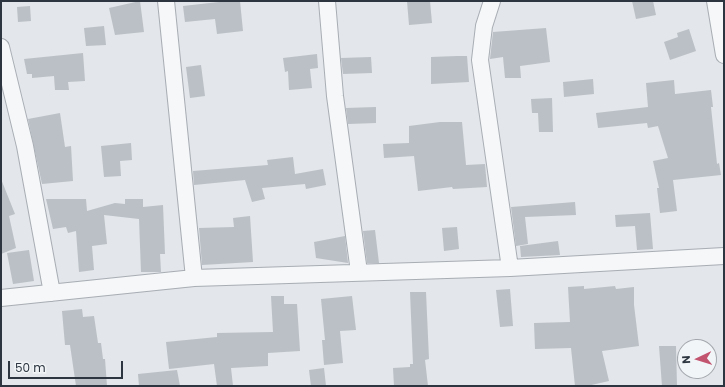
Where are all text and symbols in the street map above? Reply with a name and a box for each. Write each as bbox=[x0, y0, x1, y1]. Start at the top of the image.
north arrow bbox=[677, 339, 717, 379]
scale bar bbox=[10, 353, 125, 379]
text: N bbox=[678, 355, 694, 364]
text: 50 m bbox=[15, 359, 46, 376]

